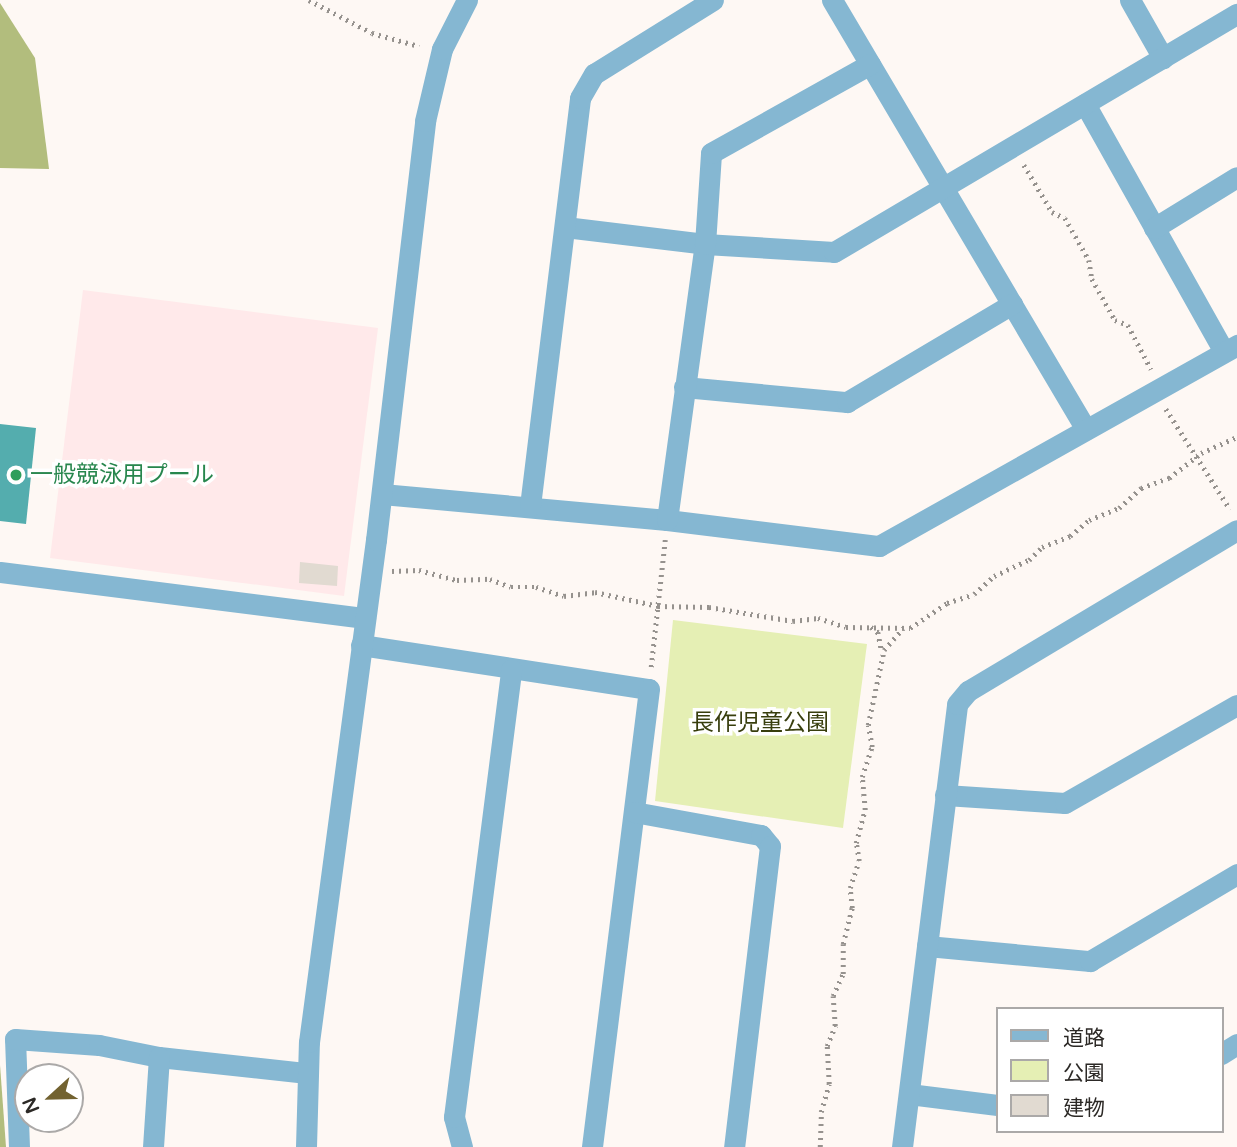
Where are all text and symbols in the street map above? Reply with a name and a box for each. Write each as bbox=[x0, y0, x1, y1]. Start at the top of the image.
place label: 一般競泳用プール bbox=[30, 461, 214, 489]
marker: 一般競泳用プール bbox=[8, 467, 24, 483]
park label: 長作児童公園 bbox=[691, 709, 829, 737]
legend bbox=[996, 1007, 1223, 1133]
text: 道路 bbox=[1063, 1026, 1105, 1051]
text: 公園 bbox=[1063, 1061, 1105, 1086]
north arrow bbox=[14, 1063, 84, 1133]
text: N bbox=[18, 1094, 44, 1116]
text: 建物 bbox=[1063, 1096, 1105, 1121]

